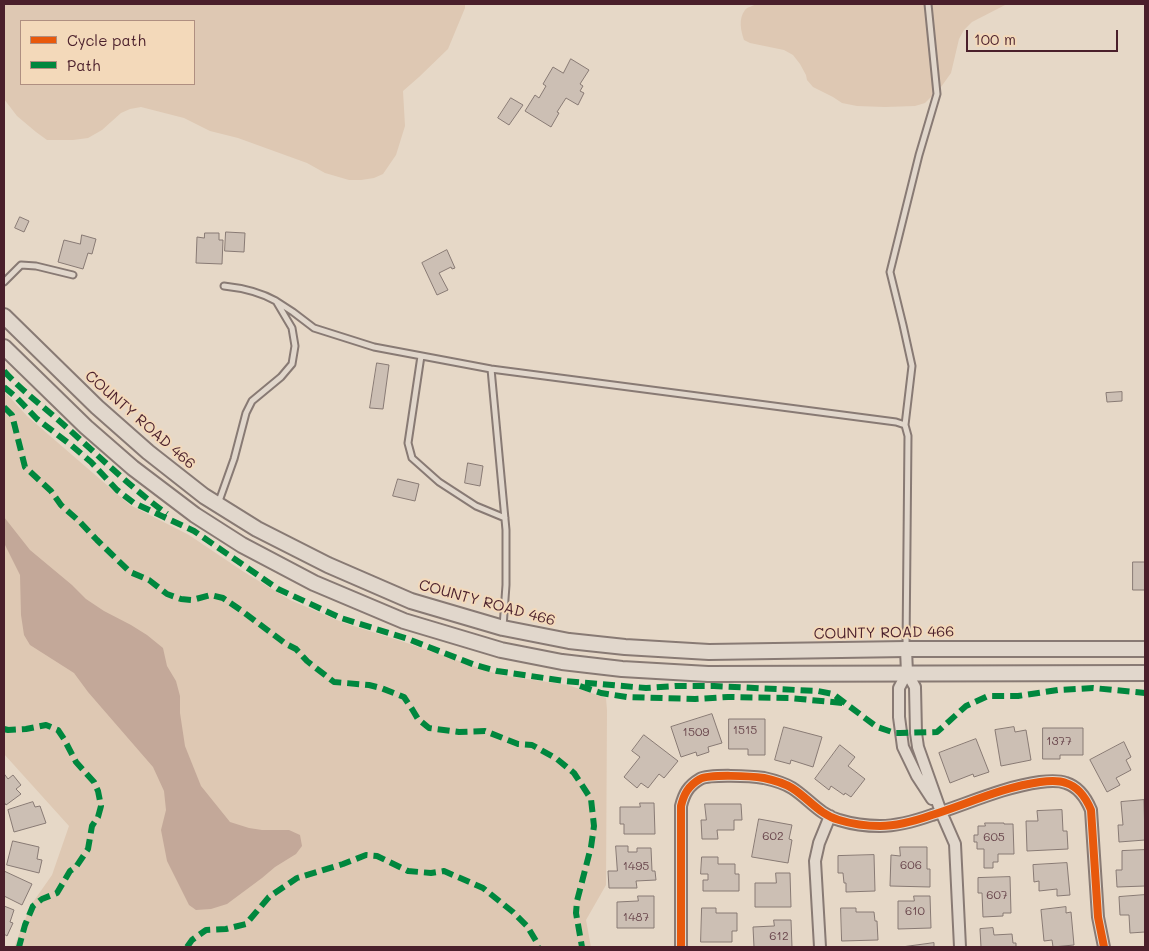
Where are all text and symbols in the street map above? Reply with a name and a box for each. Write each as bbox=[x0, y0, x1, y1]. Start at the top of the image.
legend bbox=[20, 20, 195, 85]
scale bar bbox=[969, 20, 1122, 52]
text: 100 m bbox=[974, 29, 1016, 49]
text: Cycle path bbox=[67, 30, 146, 50]
text: Path bbox=[67, 55, 101, 75]
street label: COUNTY ROAD 466 bbox=[81, 367, 199, 473]
street label: COUNTY ROAD 466 bbox=[417, 576, 557, 630]
street label: COUNTY ROAD 466 bbox=[814, 623, 954, 643]
house number: 1515 bbox=[733, 723, 757, 737]
house number: 1509 bbox=[683, 725, 709, 739]
house number: 1377 bbox=[1046, 734, 1072, 748]
house number: 602 bbox=[762, 829, 784, 843]
house number: 605 bbox=[983, 830, 1005, 844]
house number: 606 bbox=[900, 858, 922, 872]
house number: 1495 bbox=[623, 859, 649, 873]
house number: 607 bbox=[986, 888, 1008, 902]
house number: 610 bbox=[905, 904, 925, 918]
house number: 1487 bbox=[623, 910, 649, 924]
house number: 612 bbox=[769, 929, 789, 943]

